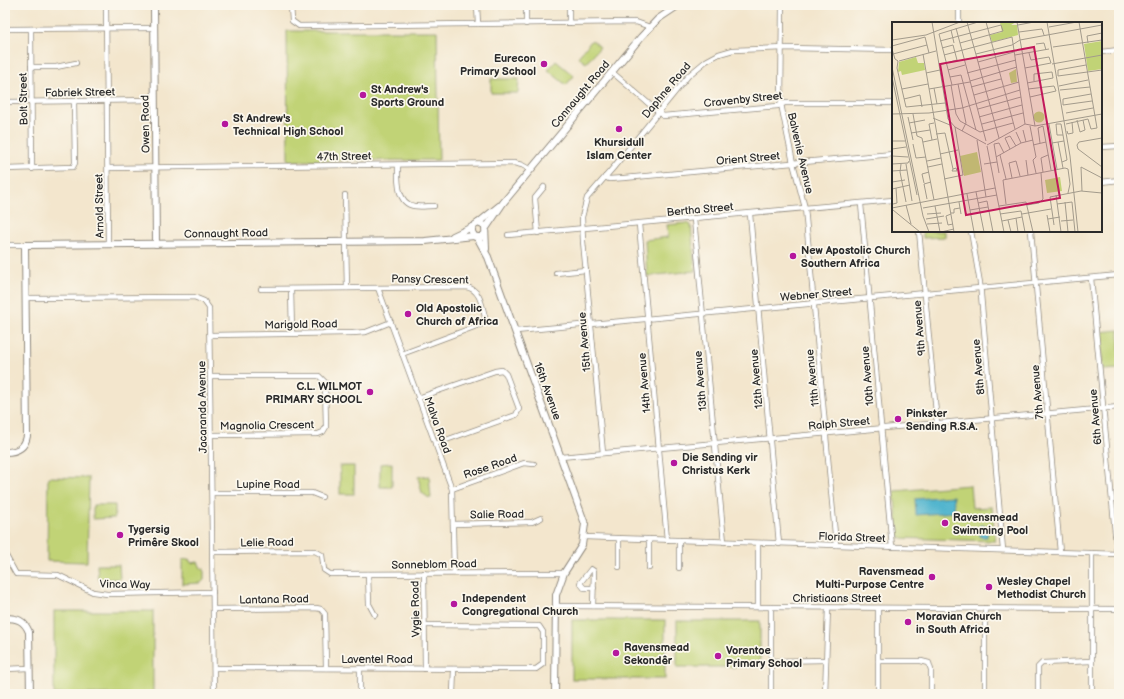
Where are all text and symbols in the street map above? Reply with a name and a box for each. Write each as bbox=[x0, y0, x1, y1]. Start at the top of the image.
inset map bbox=[892, 22, 1102, 232]
place label: Eurecon Primary School bbox=[460, 52, 536, 78]
street label: Connaught Road bbox=[548, 58, 612, 131]
marker: Eurecon Primary School bbox=[539, 59, 549, 69]
street label: Daphne Road bbox=[639, 60, 693, 121]
street label: Bolt Street bbox=[17, 72, 30, 125]
place label: St Andrew's Sports Ground bbox=[371, 83, 444, 109]
street label: Fabriek Street bbox=[45, 85, 116, 100]
street label: Cravenby Street bbox=[703, 89, 784, 110]
marker: St Andrew's Sports Ground bbox=[358, 90, 368, 100]
street label: Owen Road bbox=[138, 95, 153, 153]
street label: Balvenie Avenue bbox=[785, 111, 816, 196]
place label: St Andrew's Technical High School bbox=[233, 112, 344, 138]
marker: St Andrew's Technical High School bbox=[220, 119, 230, 129]
marker: Khursidull Islam Center bbox=[614, 124, 624, 134]
place label: Khursidull Islam Center bbox=[586, 136, 652, 162]
street label: Orient Street bbox=[716, 149, 781, 168]
street label: 47th Street bbox=[317, 150, 372, 163]
street label: Arnold Street bbox=[92, 173, 107, 238]
street label: Bertha Street bbox=[666, 200, 734, 219]
street label: Connaught Road bbox=[184, 226, 268, 241]
place label: New Apostolic Church Southern Africa bbox=[801, 244, 911, 270]
marker: New Apostolic Church Southern Africa bbox=[788, 251, 798, 261]
street label: Pansy Crescent bbox=[391, 272, 469, 287]
street label: Webner Street bbox=[780, 285, 853, 304]
street label: 9th Avenue bbox=[911, 299, 928, 356]
place label: Old Apostolic Church of Africa bbox=[416, 302, 498, 328]
marker: Old Apostolic Church of Africa bbox=[403, 309, 413, 319]
street label: 15th Avenue bbox=[575, 311, 594, 372]
street label: Marigold Road bbox=[264, 317, 338, 332]
street label: 8th Avenue bbox=[970, 338, 987, 395]
street label: 10th Avenue bbox=[858, 345, 877, 406]
street label: 12th Avenue bbox=[747, 348, 766, 409]
street label: 11th Avenue bbox=[803, 348, 822, 407]
street label: 13th Avenue bbox=[691, 350, 710, 412]
street label: 14th Avenue bbox=[635, 352, 654, 414]
street label: Jacaranda Avenue bbox=[195, 360, 210, 453]
street label: 16th Avenue bbox=[531, 361, 564, 422]
street label: 7th Avenue bbox=[1029, 364, 1046, 420]
place label: C.L. WILMOT PRIMARY SCHOOL bbox=[266, 380, 363, 406]
marker: C.L. WILMOT PRIMARY SCHOOL bbox=[365, 387, 375, 397]
street label: 6th Avenue bbox=[1087, 388, 1104, 445]
street label: Malva Road bbox=[421, 395, 454, 455]
place label: Pinkster Sending R.S.A. bbox=[906, 407, 978, 433]
street label: Ralph Street bbox=[808, 414, 871, 433]
marker: Pinkster Sending R.S.A. bbox=[893, 414, 903, 424]
street label: Magnolia Crescent bbox=[220, 418, 315, 433]
street label: Rose Road bbox=[462, 451, 519, 482]
place label: Die Sending vir Christus Kerk bbox=[682, 451, 758, 477]
marker: Die Sending vir Christus Kerk bbox=[669, 458, 679, 468]
street label: Lupine Road bbox=[236, 478, 300, 491]
street label: Salie Road bbox=[470, 508, 524, 521]
place label: Ravensmead Swimming Pool bbox=[953, 511, 1028, 537]
marker: Ravensmead Swimming Pool bbox=[940, 518, 950, 528]
place label: Tygersig Primêre Skool bbox=[128, 523, 199, 549]
marker: Tygersig Primêre Skool bbox=[115, 530, 125, 540]
street label: Florida Street bbox=[818, 530, 886, 545]
street label: Lelie Road bbox=[240, 536, 294, 549]
street label: Sonneblom Road bbox=[391, 557, 477, 572]
place label: Ravensmead Multi-Purpose Centre bbox=[816, 565, 924, 591]
marker: Ravensmead Multi-Purpose Centre bbox=[927, 572, 937, 582]
place label: Wesley Chapel Methodist Church bbox=[997, 575, 1086, 601]
street label: Vinca Way bbox=[99, 578, 151, 591]
street label: Vygie Road bbox=[409, 581, 422, 637]
marker: Wesley Chapel Methodist Church bbox=[984, 582, 994, 592]
street label: Lantana Road bbox=[239, 592, 309, 607]
place label: Independent Congregational Church bbox=[462, 592, 578, 618]
street label: Christiaans Street bbox=[793, 592, 882, 605]
marker: Independent Congregational Church bbox=[449, 599, 459, 609]
place label: Moravian Church in South Africa bbox=[916, 610, 1002, 636]
marker: Moravian Church in South Africa bbox=[903, 617, 913, 627]
place label: Ravensmead Sekondêr bbox=[624, 641, 689, 667]
place label: Vorentoe Primary School bbox=[726, 644, 802, 670]
marker: Ravensmead Sekondêr bbox=[611, 648, 621, 658]
marker: Vorentoe Primary School bbox=[713, 651, 723, 661]
street label: Laventel Road bbox=[341, 653, 413, 666]

